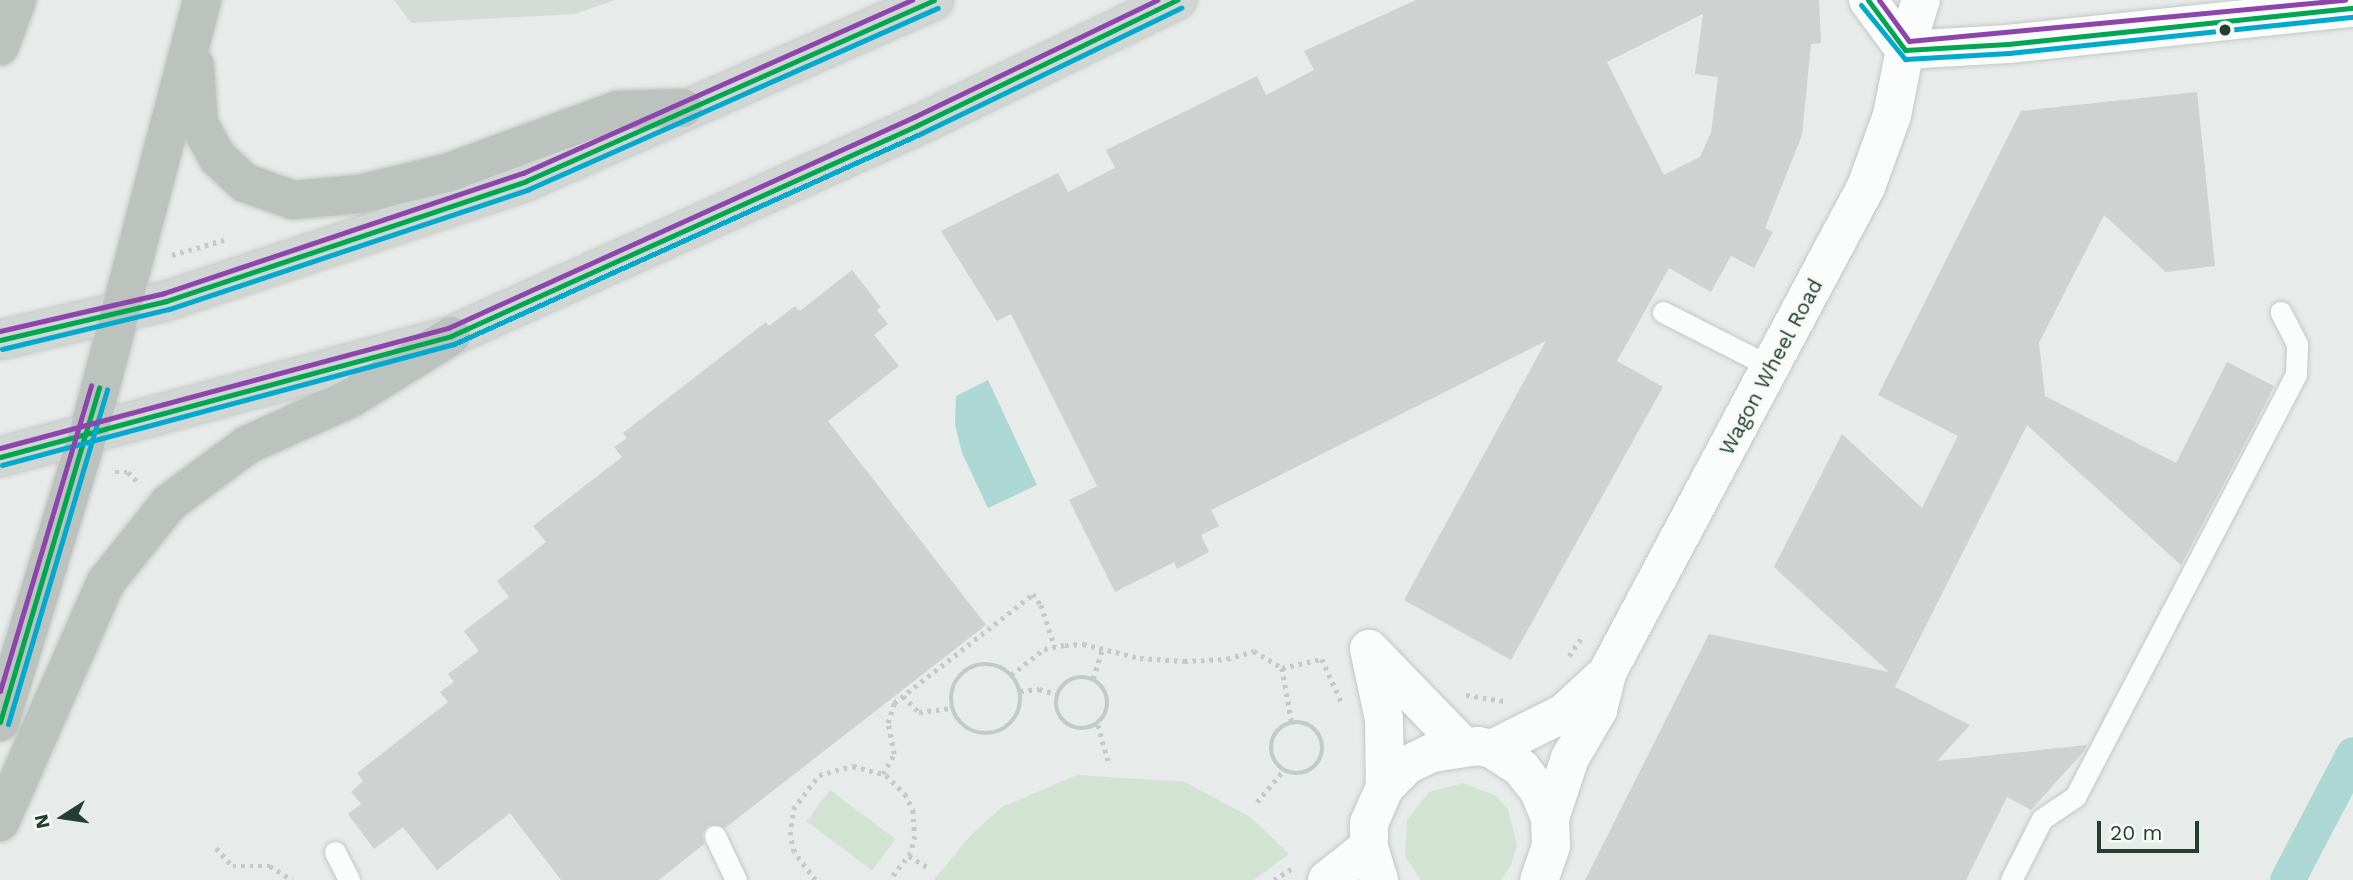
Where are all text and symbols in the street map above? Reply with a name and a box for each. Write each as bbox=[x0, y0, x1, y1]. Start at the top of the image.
unlabelled marker bbox=[2218, 23, 2232, 37]
street label: Wagon Wheel Road bbox=[1714, 274, 1828, 460]
north arrow bbox=[28, 782, 98, 852]
scale bar bbox=[2101, 806, 2202, 850]
text: N bbox=[29, 812, 55, 831]
text: 20 m bbox=[2110, 820, 2162, 845]

